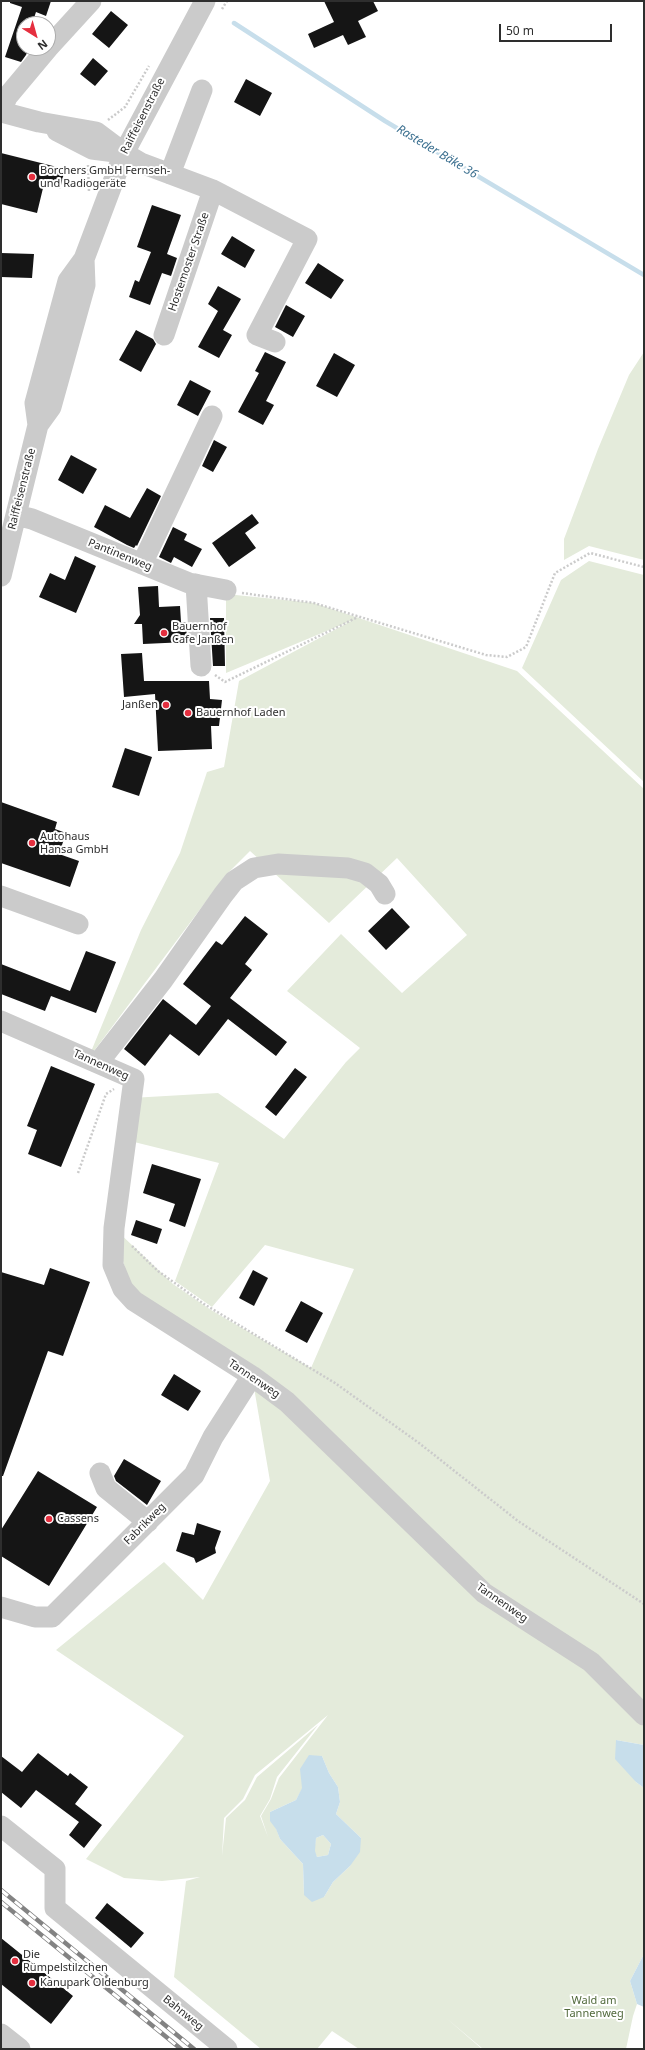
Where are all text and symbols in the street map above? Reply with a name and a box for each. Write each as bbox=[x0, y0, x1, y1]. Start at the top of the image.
north arrow bbox=[16, 16, 56, 56]
scale bar bbox=[501, 16, 614, 42]
text: 50 m bbox=[506, 22, 534, 39]
text: N bbox=[35, 36, 51, 54]
street label: Raiffeisenstraße bbox=[118, 76, 168, 156]
water label: Rasteder Bäke 36 bbox=[394, 122, 480, 182]
place label: Borchers GmbH Fernseh- und Radiogeräte bbox=[40, 164, 170, 190]
marker: Borchers GmbH Fernseh- und Radiogeräte bbox=[27, 172, 37, 182]
street label: Hostemoster Straße bbox=[166, 211, 212, 313]
street label: Raiffeisenstraße bbox=[5, 447, 39, 531]
street label: Pantinenweg bbox=[86, 536, 154, 574]
place label: Bauernhof Cafe Janßen bbox=[172, 620, 234, 646]
marker: Bauernhof Cafe Janßen bbox=[159, 628, 169, 638]
place label: Janßen bbox=[122, 698, 158, 712]
marker: Janßen bbox=[161, 700, 171, 710]
place label: Bauernhof Laden bbox=[196, 706, 285, 720]
marker: Bauernhof Laden bbox=[183, 708, 193, 718]
place label: Autohaus Hansa GmbH bbox=[40, 830, 109, 856]
marker: Autohaus Hansa GmbH bbox=[27, 838, 37, 848]
street label: Tannenweg bbox=[71, 1047, 131, 1083]
street label: Tannenweg bbox=[226, 1357, 282, 1401]
street label: Fabrikweg bbox=[121, 1500, 169, 1548]
place label: Cassens bbox=[57, 1512, 99, 1526]
marker: Cassens bbox=[44, 1514, 54, 1524]
street label: Tannenweg bbox=[474, 1580, 530, 1626]
place label: Die Rümpelstilzchen bbox=[23, 1948, 108, 1974]
marker: Die Rümpelstilzchen bbox=[10, 1956, 20, 1966]
place label: Kanupark Oldenburg bbox=[40, 1976, 149, 1990]
marker: Kanupark Oldenburg bbox=[27, 1978, 37, 1988]
street label: Bahnweg bbox=[160, 1993, 206, 2033]
park label: Wald am Tannenweg bbox=[564, 1994, 624, 2020]

